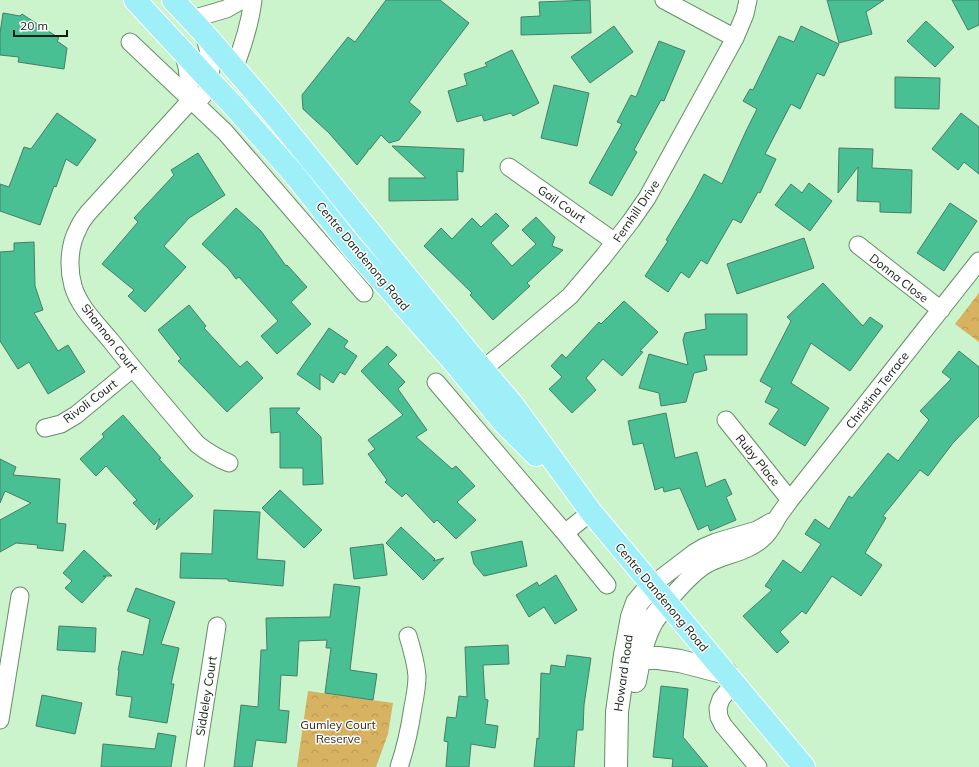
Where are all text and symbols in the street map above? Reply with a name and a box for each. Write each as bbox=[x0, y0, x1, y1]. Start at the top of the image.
scale bar bbox=[14, 12, 67, 38]
text: 20 m bbox=[20, 18, 48, 33]
street label: Fernhill Drive bbox=[610, 177, 662, 245]
street label: Gail Court bbox=[535, 182, 589, 226]
street label: Centre Dandenong Road bbox=[313, 199, 413, 313]
street label: Donna Close bbox=[867, 250, 931, 306]
street label: Shannon Court bbox=[78, 301, 142, 375]
street label: Christina Terrace bbox=[842, 348, 912, 432]
street label: Rivoli Court bbox=[60, 376, 120, 426]
street label: Ruby Place bbox=[733, 431, 783, 489]
street label: Centre Dandenong Road bbox=[612, 540, 712, 654]
street label: Howard Road bbox=[610, 634, 636, 712]
street label: Siddeley Court bbox=[192, 655, 220, 737]
park label: Gumley Court Reserve bbox=[300, 717, 376, 746]

